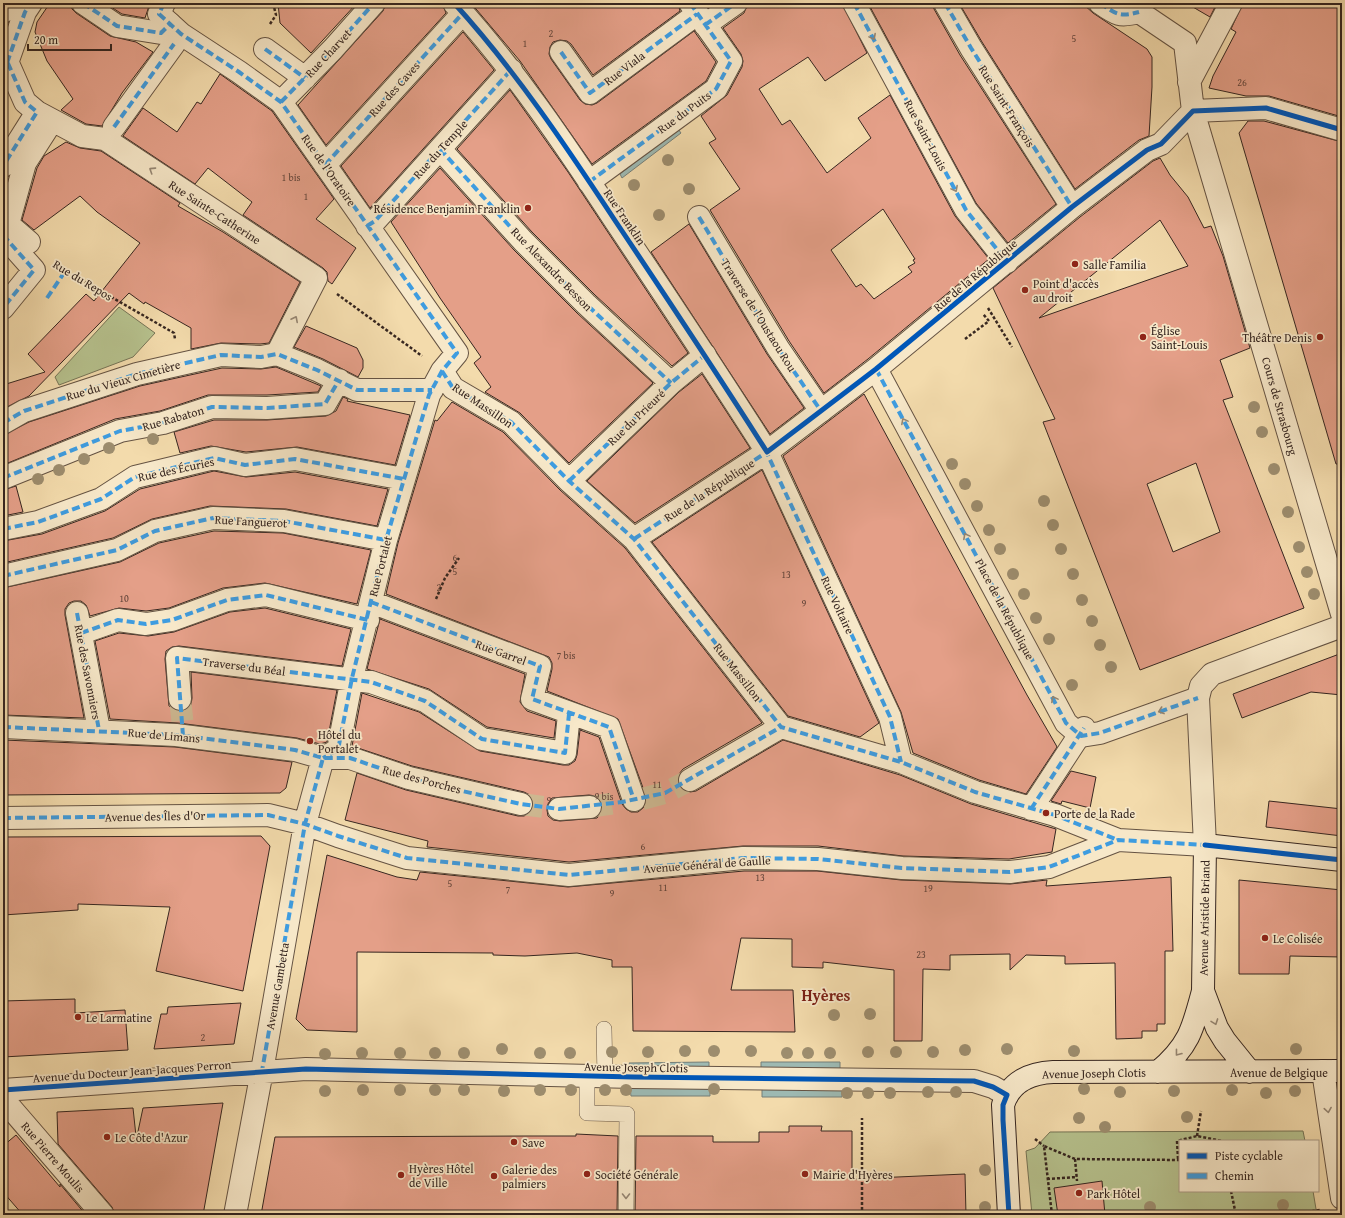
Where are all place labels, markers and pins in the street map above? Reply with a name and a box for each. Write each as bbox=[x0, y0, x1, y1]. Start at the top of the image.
place label: Résidence Benjamin Franklin bbox=[374, 200, 520, 217]
marker: Résidence Benjamin Franklin bbox=[523, 203, 533, 213]
place label: Salle Familia bbox=[1083, 256, 1147, 273]
marker: Salle Familia bbox=[1070, 259, 1080, 269]
place label: Point d'accès au droit bbox=[1033, 275, 1099, 306]
marker: Point d'accès au droit bbox=[1020, 285, 1030, 295]
place label: Église Saint-Louis bbox=[1151, 322, 1208, 353]
place label: Théâtre Denis bbox=[1242, 329, 1312, 346]
marker: Église Saint-Louis bbox=[1138, 332, 1148, 342]
marker: Théâtre Denis bbox=[1315, 332, 1325, 342]
place label: Hôtel du Portalet bbox=[318, 726, 361, 757]
marker: Hôtel du Portalet bbox=[305, 736, 315, 746]
place label: Porte de la Rade bbox=[1054, 805, 1135, 822]
marker: Porte de la Rade bbox=[1041, 808, 1051, 818]
place label: Le Colisée bbox=[1273, 930, 1323, 947]
marker: Le Colisée bbox=[1260, 933, 1270, 943]
place label: Le Larmatine bbox=[86, 1009, 152, 1026]
marker: Le Larmatine bbox=[73, 1012, 83, 1022]
place label: Le Côte d'Azur bbox=[115, 1129, 188, 1146]
marker: Le Côte d'Azur bbox=[102, 1132, 112, 1142]
place label: Save bbox=[522, 1134, 545, 1151]
marker: Save bbox=[509, 1137, 519, 1147]
place label: Hyères Hôtel de Ville bbox=[409, 1160, 474, 1191]
place label: Galerie des palmiers bbox=[502, 1161, 557, 1192]
place label: Société Générale bbox=[595, 1166, 679, 1183]
place label: Mairie d'Hyères bbox=[813, 1166, 893, 1183]
marker: Société Générale bbox=[582, 1169, 592, 1179]
marker: Mairie d'Hyères bbox=[800, 1169, 810, 1179]
marker: Hyères Hôtel de Ville bbox=[396, 1170, 406, 1180]
marker: Galerie des palmiers bbox=[489, 1171, 499, 1181]
place label: Park Hôtel bbox=[1087, 1185, 1141, 1202]
marker: Park Hôtel bbox=[1074, 1188, 1084, 1198]

